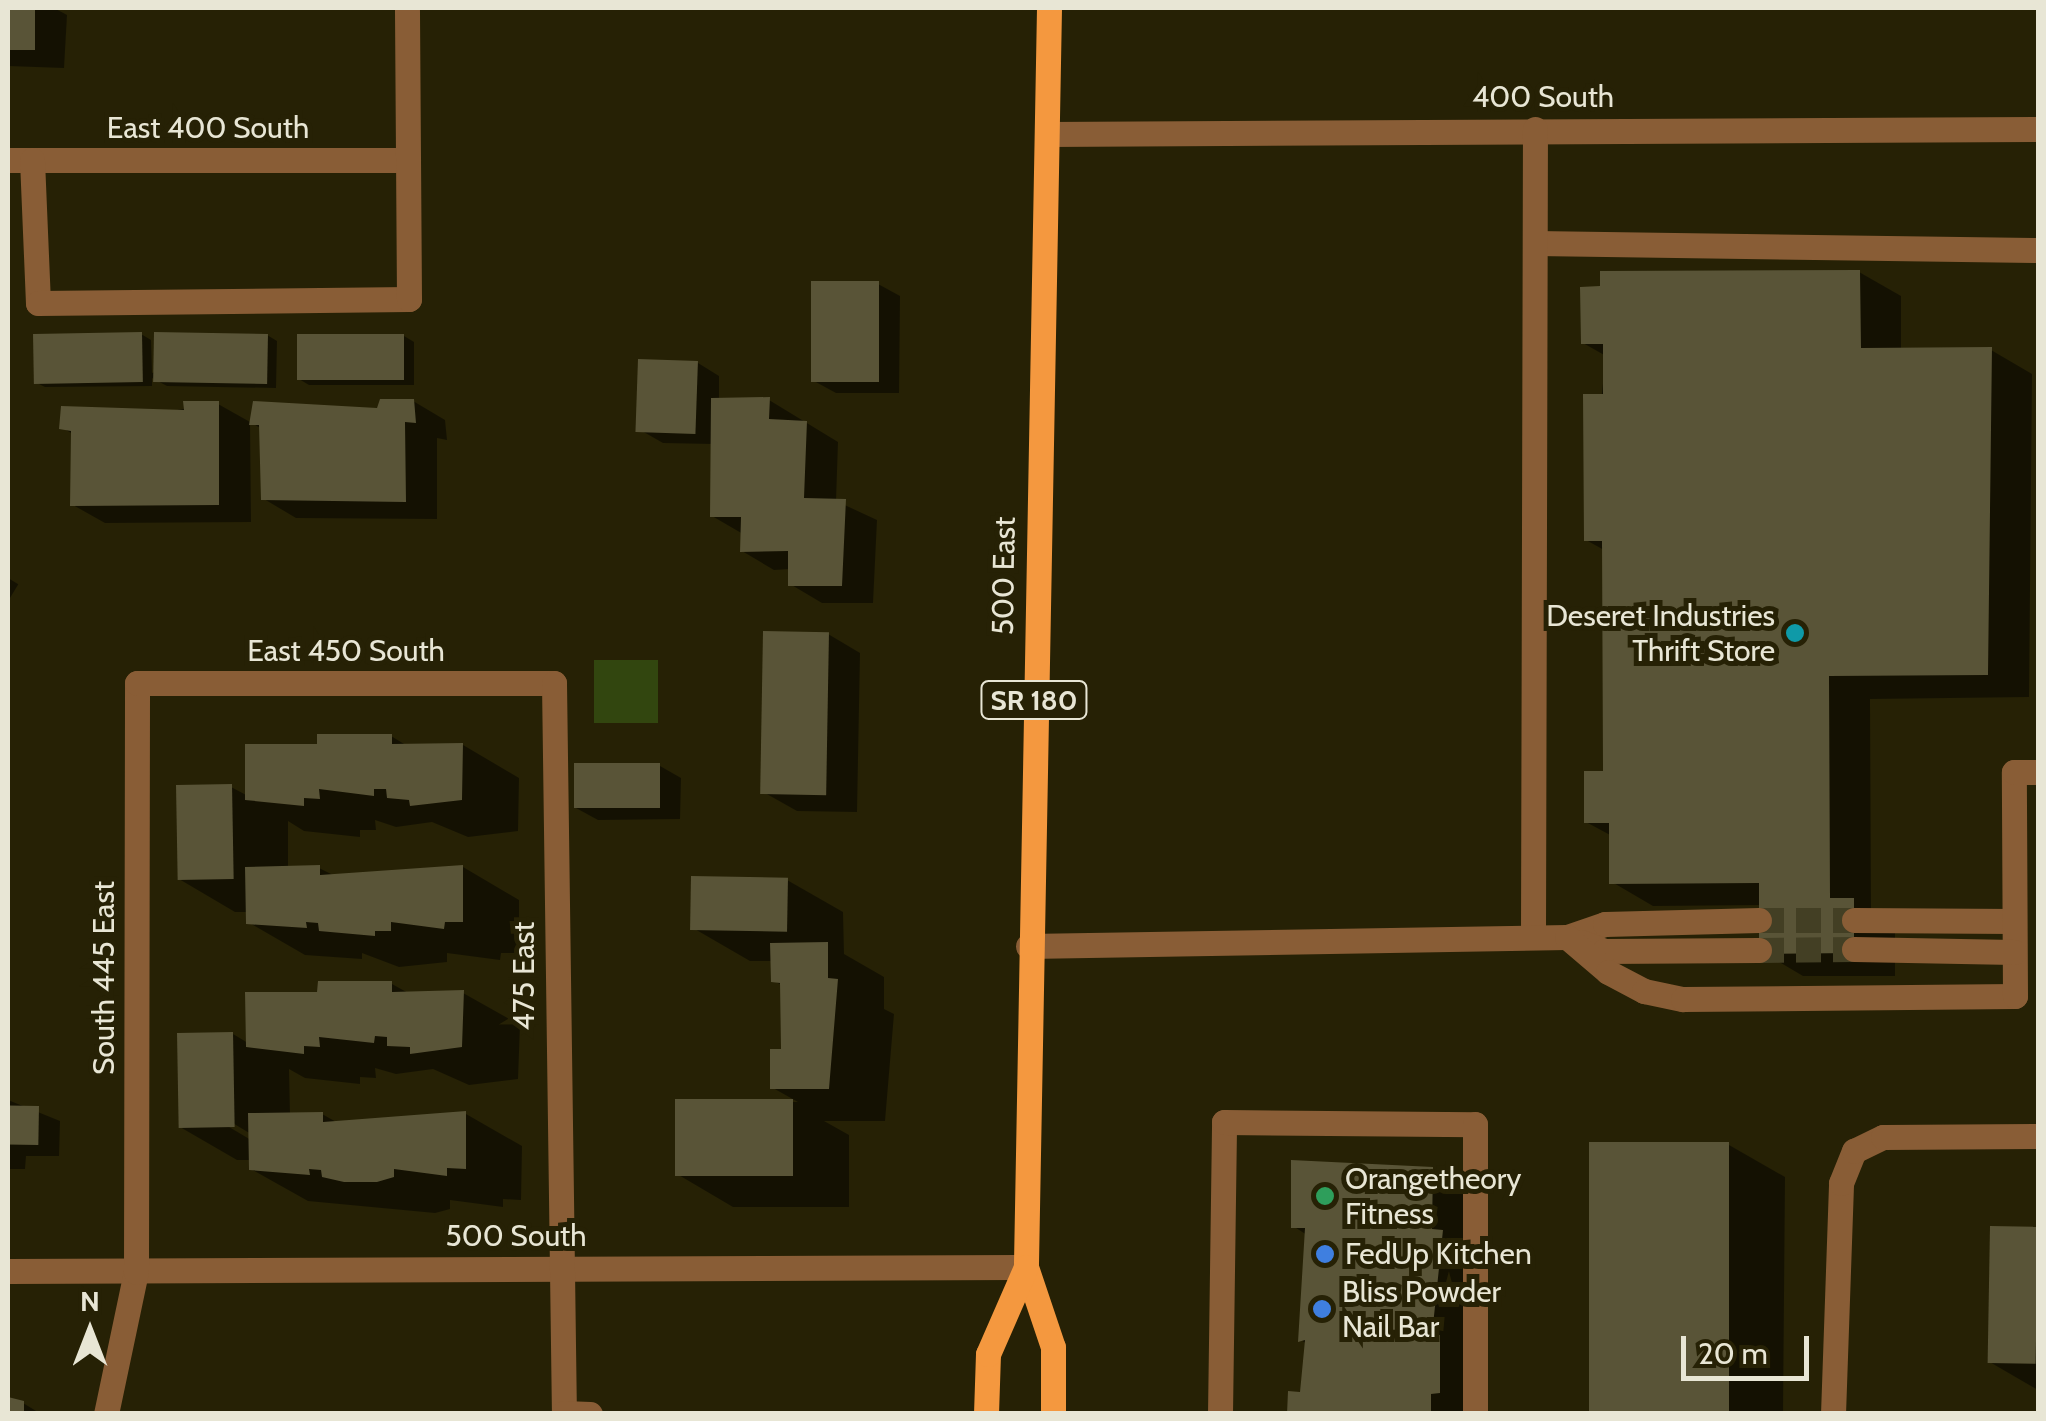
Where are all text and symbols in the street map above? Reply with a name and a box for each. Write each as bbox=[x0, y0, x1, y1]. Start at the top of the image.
street label: 400 South bbox=[1472, 79, 1614, 115]
street label: East 400 South bbox=[107, 110, 309, 146]
street label: 500 East bbox=[985, 516, 1023, 636]
place label: Deseret Industries Thrift Store bbox=[1546, 598, 1775, 668]
marker: Deseret Industries Thrift Store bbox=[1784, 622, 1806, 644]
street label: East 450 South bbox=[247, 633, 445, 669]
road number: SR 180 bbox=[979, 677, 1089, 723]
street label: South 445 East bbox=[86, 881, 122, 1075]
street label: 475 East bbox=[506, 922, 542, 1030]
place label: Orangetheory Fitness bbox=[1345, 1161, 1521, 1232]
marker: Orangetheory Fitness bbox=[1314, 1185, 1336, 1207]
street label: 500 South bbox=[446, 1218, 586, 1254]
place label: FedUp Kitchen bbox=[1345, 1236, 1532, 1272]
marker: FedUp Kitchen bbox=[1314, 1243, 1336, 1265]
place label: Bliss Powder Nail Bar bbox=[1342, 1274, 1501, 1344]
north arrow bbox=[40, 1281, 140, 1381]
text: N bbox=[80, 1284, 100, 1318]
marker: Bliss Powder Nail Bar bbox=[1311, 1298, 1333, 1320]
scale bar bbox=[1686, 1316, 1814, 1378]
text: 20 m bbox=[1698, 1335, 1768, 1372]

